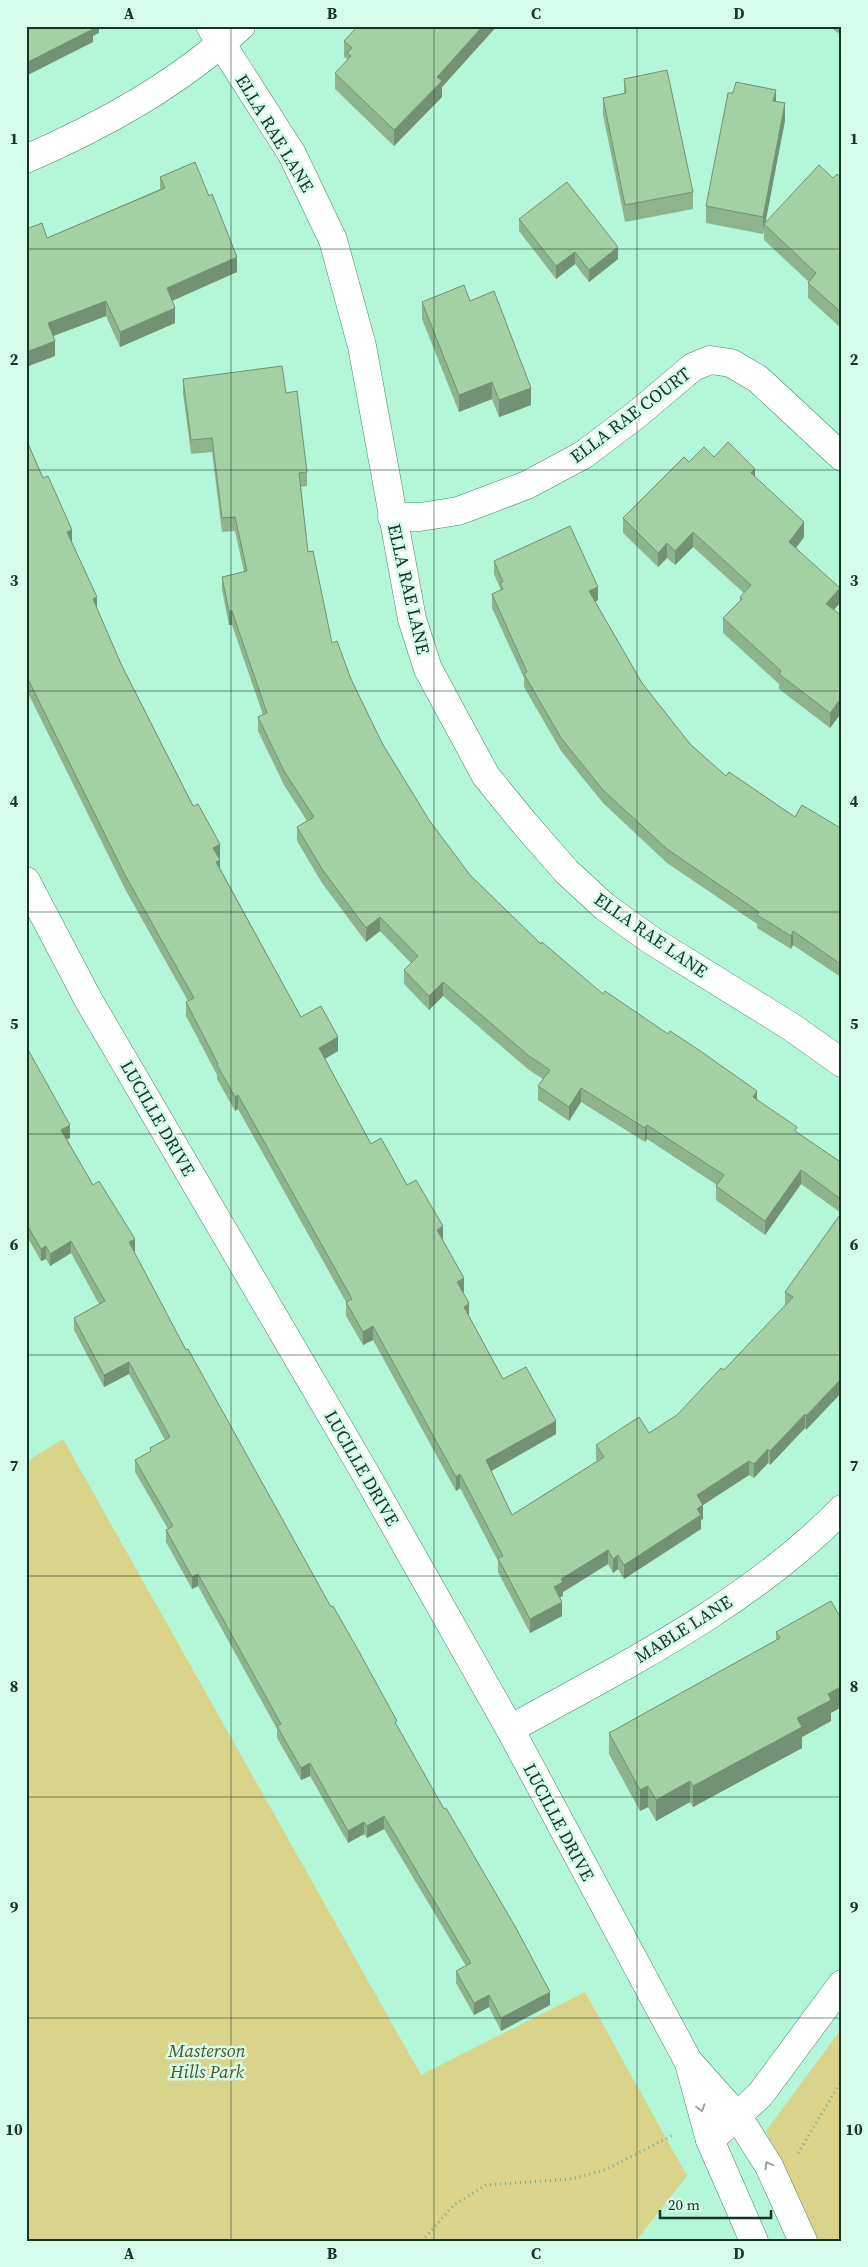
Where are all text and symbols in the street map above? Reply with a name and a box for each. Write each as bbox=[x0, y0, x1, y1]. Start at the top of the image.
text: A bbox=[124, 2, 135, 24]
text: B bbox=[327, 2, 338, 24]
text: C bbox=[531, 2, 541, 24]
text: D bbox=[733, 2, 745, 24]
street label: ELLA RAE LANE bbox=[230, 69, 320, 197]
text: 1 bbox=[10, 127, 18, 149]
text: 1 bbox=[850, 127, 858, 149]
text: 2 bbox=[10, 348, 19, 370]
text: 2 bbox=[850, 348, 859, 370]
street label: ELLA RAE COURT bbox=[564, 361, 696, 469]
street label: ELLA RAE LANE bbox=[382, 521, 436, 657]
text: 3 bbox=[10, 569, 19, 591]
text: 3 bbox=[850, 569, 859, 591]
text: 4 bbox=[10, 790, 19, 812]
text: 4 bbox=[850, 790, 859, 812]
street label: ELLA RAE LANE bbox=[589, 887, 713, 984]
text: 5 bbox=[10, 1012, 19, 1034]
text: 5 bbox=[850, 1012, 859, 1034]
street label: LUCILLE DRIVE bbox=[115, 1056, 201, 1181]
text: 6 bbox=[10, 1233, 19, 1255]
text: 6 bbox=[850, 1233, 859, 1255]
street label: LUCILLE DRIVE bbox=[319, 1406, 405, 1531]
text: 7 bbox=[10, 1454, 19, 1476]
text: 7 bbox=[850, 1454, 859, 1476]
street label: MABLE LANE bbox=[629, 1589, 737, 1669]
text: 8 bbox=[10, 1675, 18, 1697]
text: 8 bbox=[850, 1675, 858, 1697]
street label: LUCILLE DRIVE bbox=[517, 1759, 601, 1885]
text: 9 bbox=[10, 1896, 19, 1918]
text: 9 bbox=[850, 1896, 859, 1918]
park label: Masterson Hills Park bbox=[167, 2038, 246, 2084]
one-way arrow bbox=[695, 2103, 706, 2112]
text: 10 bbox=[5, 2118, 23, 2140]
text: 10 bbox=[845, 2118, 863, 2140]
one-way arrow bbox=[764, 2161, 774, 2170]
scale bar bbox=[660, 2187, 772, 2219]
text: 20 m bbox=[668, 2194, 700, 2215]
text: A bbox=[124, 2242, 135, 2264]
text: B bbox=[327, 2242, 338, 2264]
text: C bbox=[531, 2242, 541, 2264]
text: D bbox=[733, 2242, 745, 2264]

